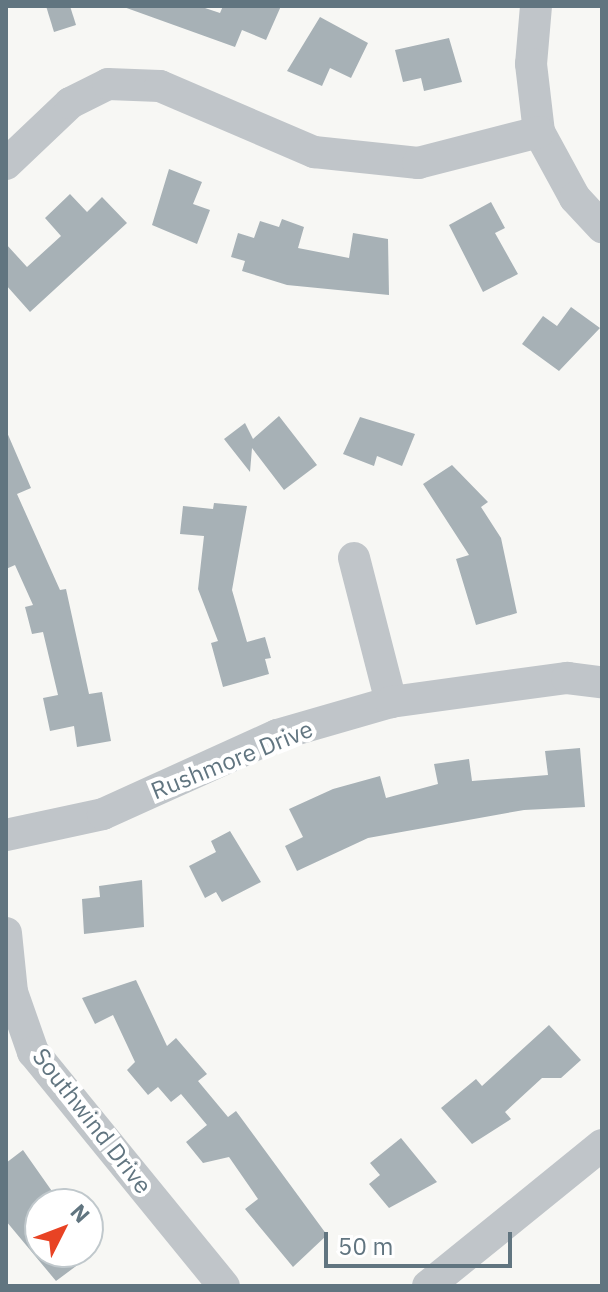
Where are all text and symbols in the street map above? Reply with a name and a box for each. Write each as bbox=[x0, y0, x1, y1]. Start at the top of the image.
street label: Rushmore Drive bbox=[147, 714, 317, 806]
street label: Southwind Drive bbox=[26, 1043, 158, 1199]
north arrow bbox=[24, 1188, 104, 1268]
text: N bbox=[65, 1197, 97, 1229]
scale bar bbox=[328, 1216, 516, 1266]
text: 50 m bbox=[338, 1230, 393, 1262]

